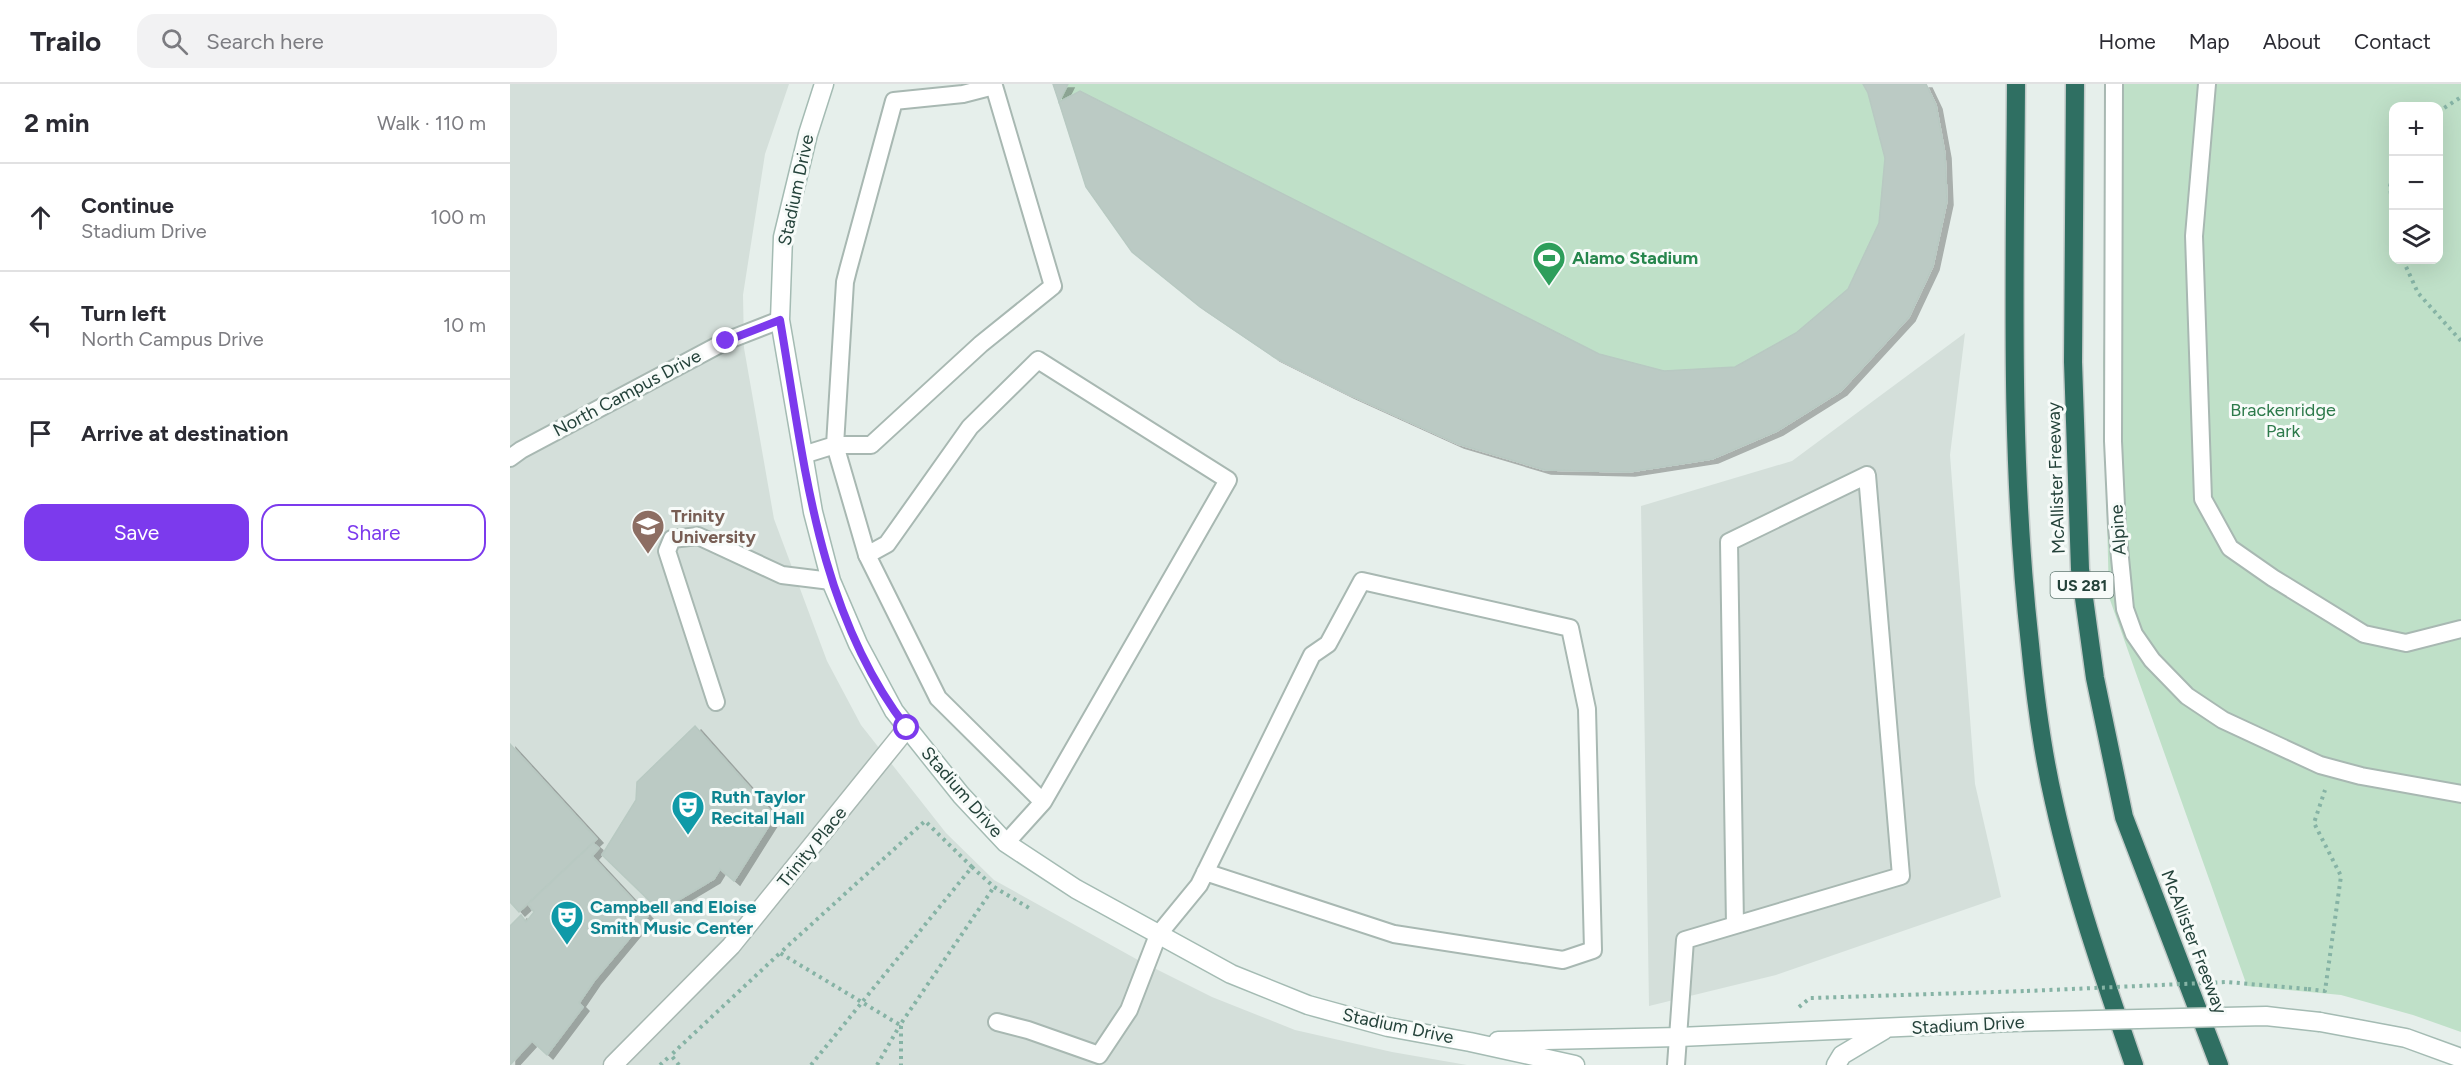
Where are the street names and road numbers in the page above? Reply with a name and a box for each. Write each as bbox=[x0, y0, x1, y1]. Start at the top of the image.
street label: Stadium Drive bbox=[773, 132, 819, 248]
street label: North Campus Drive bbox=[549, 345, 705, 441]
street label: McAllister Freeway bbox=[2042, 401, 2070, 554]
street label: Alpine bbox=[2105, 504, 2131, 556]
road number: US 281 bbox=[2050, 572, 2114, 598]
street label: Stadium Drive bbox=[917, 742, 1008, 842]
street label: Trinity Place bbox=[773, 802, 851, 892]
street label: McAllister Freeway bbox=[2156, 867, 2232, 1018]
street label: Stadium Drive bbox=[1340, 1003, 1456, 1049]
street label: Stadium Drive bbox=[1911, 1011, 2025, 1039]

